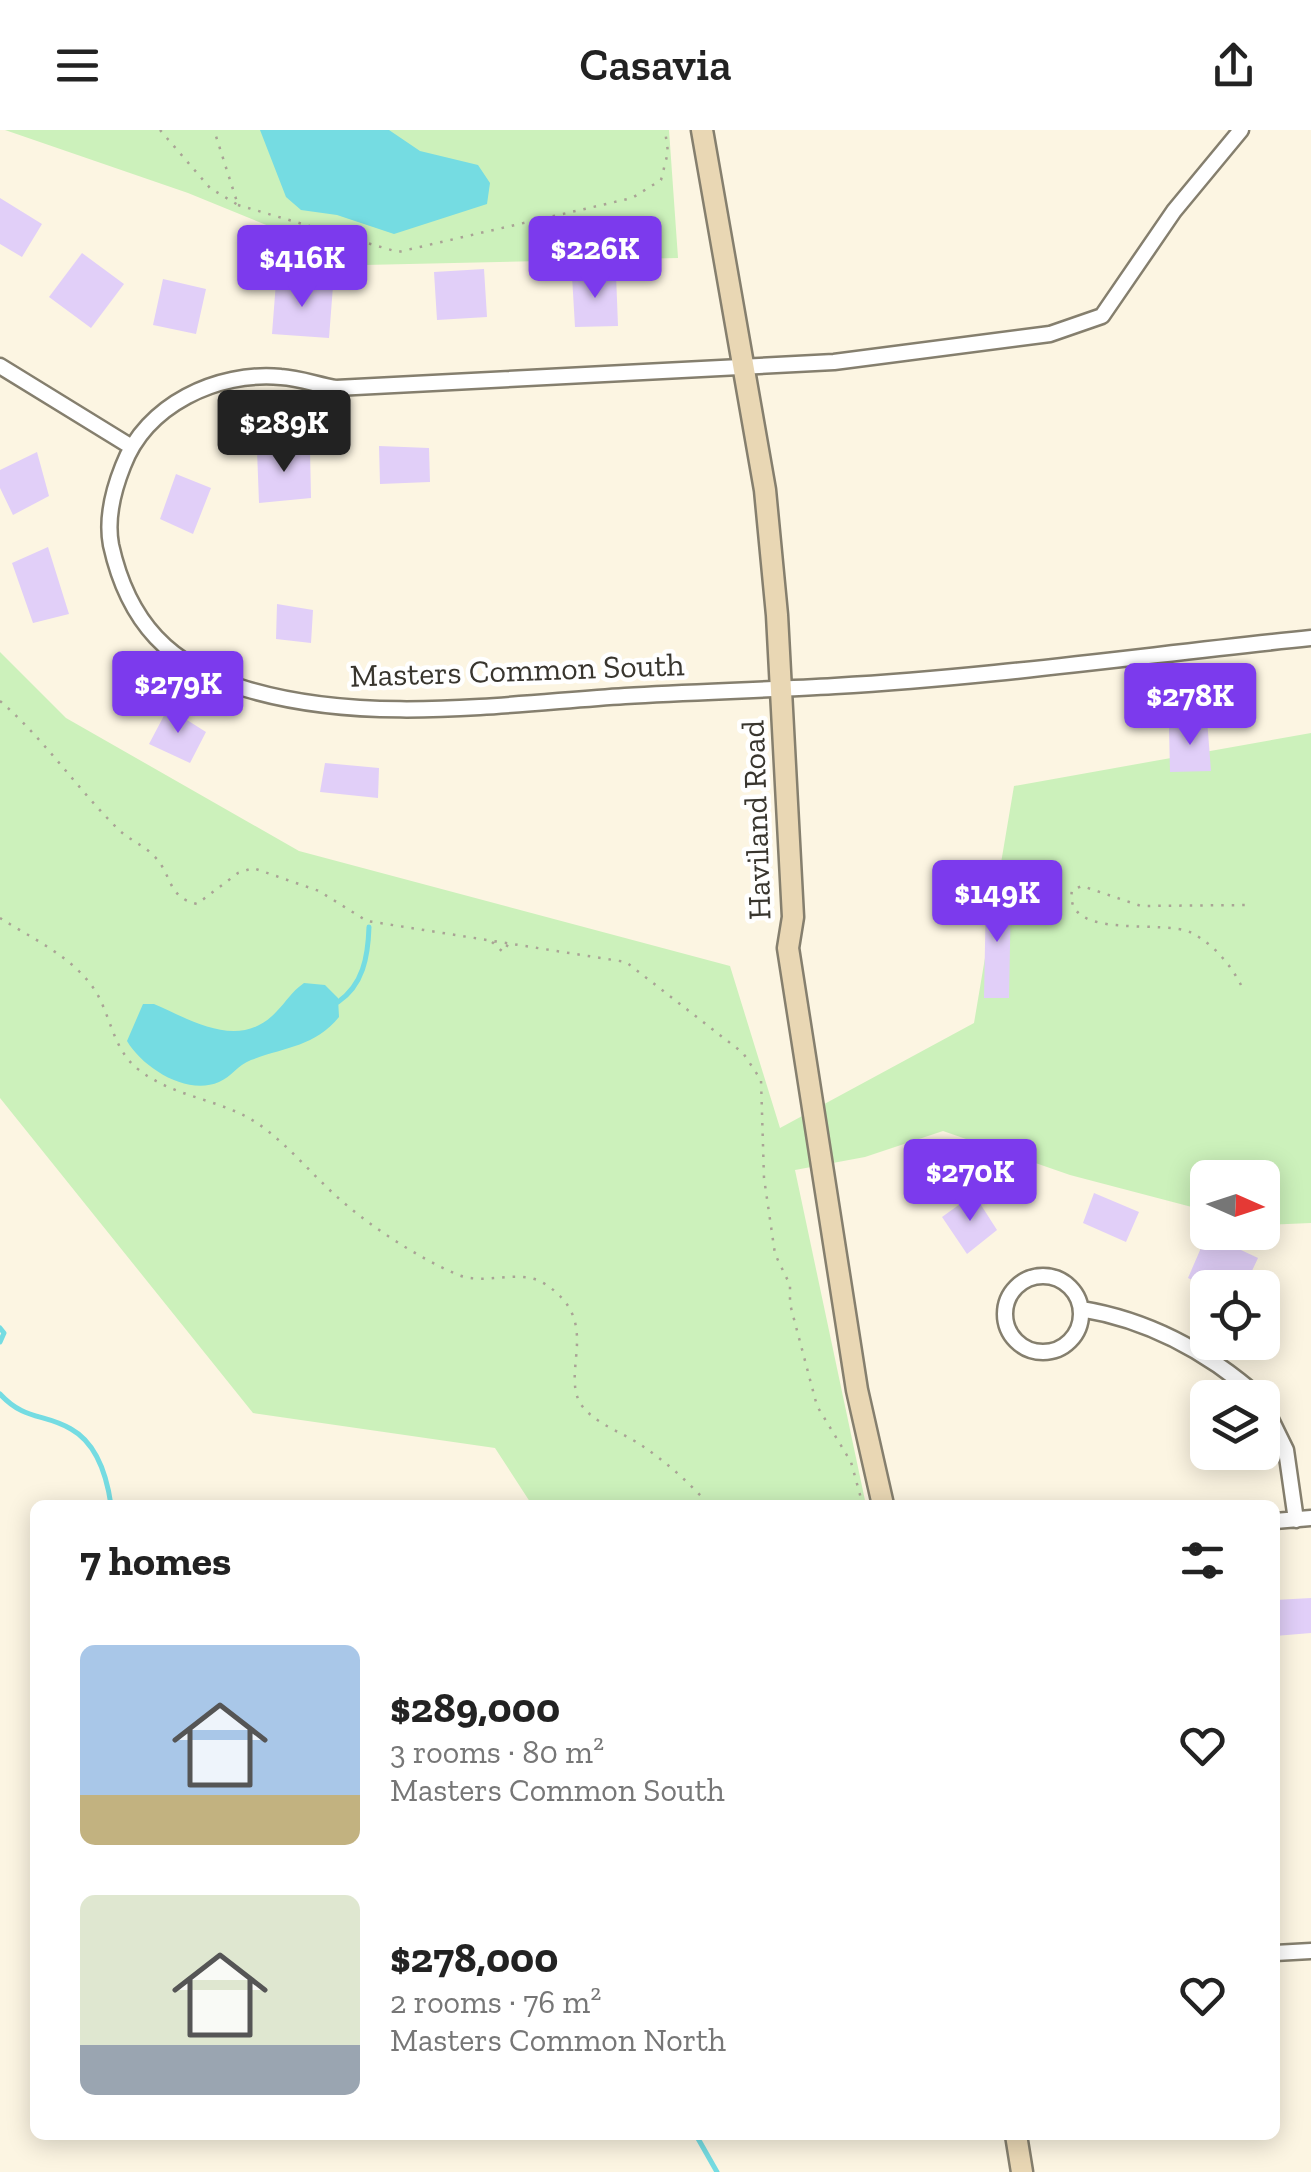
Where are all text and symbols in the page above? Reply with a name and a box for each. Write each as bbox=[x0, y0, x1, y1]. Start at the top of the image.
icon: menu bbox=[50, 38, 105, 93]
text: Casavia bbox=[579, 38, 732, 92]
icon: share bbox=[1206, 38, 1261, 93]
pin: $226K bbox=[525, 216, 665, 301]
pin: $416K bbox=[232, 225, 372, 310]
text: $226K bbox=[551, 229, 639, 267]
text: $416K bbox=[259, 238, 345, 276]
pin: $289K bbox=[214, 390, 354, 475]
text: $289K bbox=[240, 403, 328, 441]
street label: Masters Common South bbox=[349, 645, 685, 695]
pin: $279K bbox=[108, 651, 248, 736]
pin: $278K bbox=[1120, 663, 1260, 748]
text: $279K bbox=[134, 664, 222, 702]
text: $278K bbox=[1146, 676, 1234, 714]
street label: Haviland Road bbox=[734, 719, 778, 921]
pin: $149K bbox=[927, 860, 1067, 945]
text: $149K bbox=[954, 873, 1040, 911]
pin: $270K bbox=[900, 1139, 1040, 1224]
text: $270K bbox=[926, 1152, 1014, 1190]
north arrow bbox=[1190, 1160, 1280, 1250]
map controls bbox=[1190, 1160, 1280, 1470]
button: locate bbox=[1190, 1270, 1280, 1360]
button: layers bbox=[1190, 1380, 1280, 1470]
icon: filters bbox=[1175, 1533, 1230, 1588]
text: 7 homes bbox=[80, 1535, 231, 1586]
text: $289,000 bbox=[390, 1682, 560, 1733]
icon: home bbox=[160, 1685, 280, 1805]
icon: heart bbox=[1175, 1718, 1230, 1773]
text: 3 rooms · 80 m² bbox=[390, 1733, 604, 1771]
text: Masters Common South bbox=[390, 1771, 725, 1809]
text: $278,000 bbox=[390, 1932, 559, 1983]
icon: home bbox=[160, 1935, 280, 2055]
icon: heart bbox=[1175, 1968, 1230, 2023]
text: 2 rooms · 76 m² bbox=[390, 1983, 601, 2021]
text: Masters Common North bbox=[390, 2021, 726, 2059]

